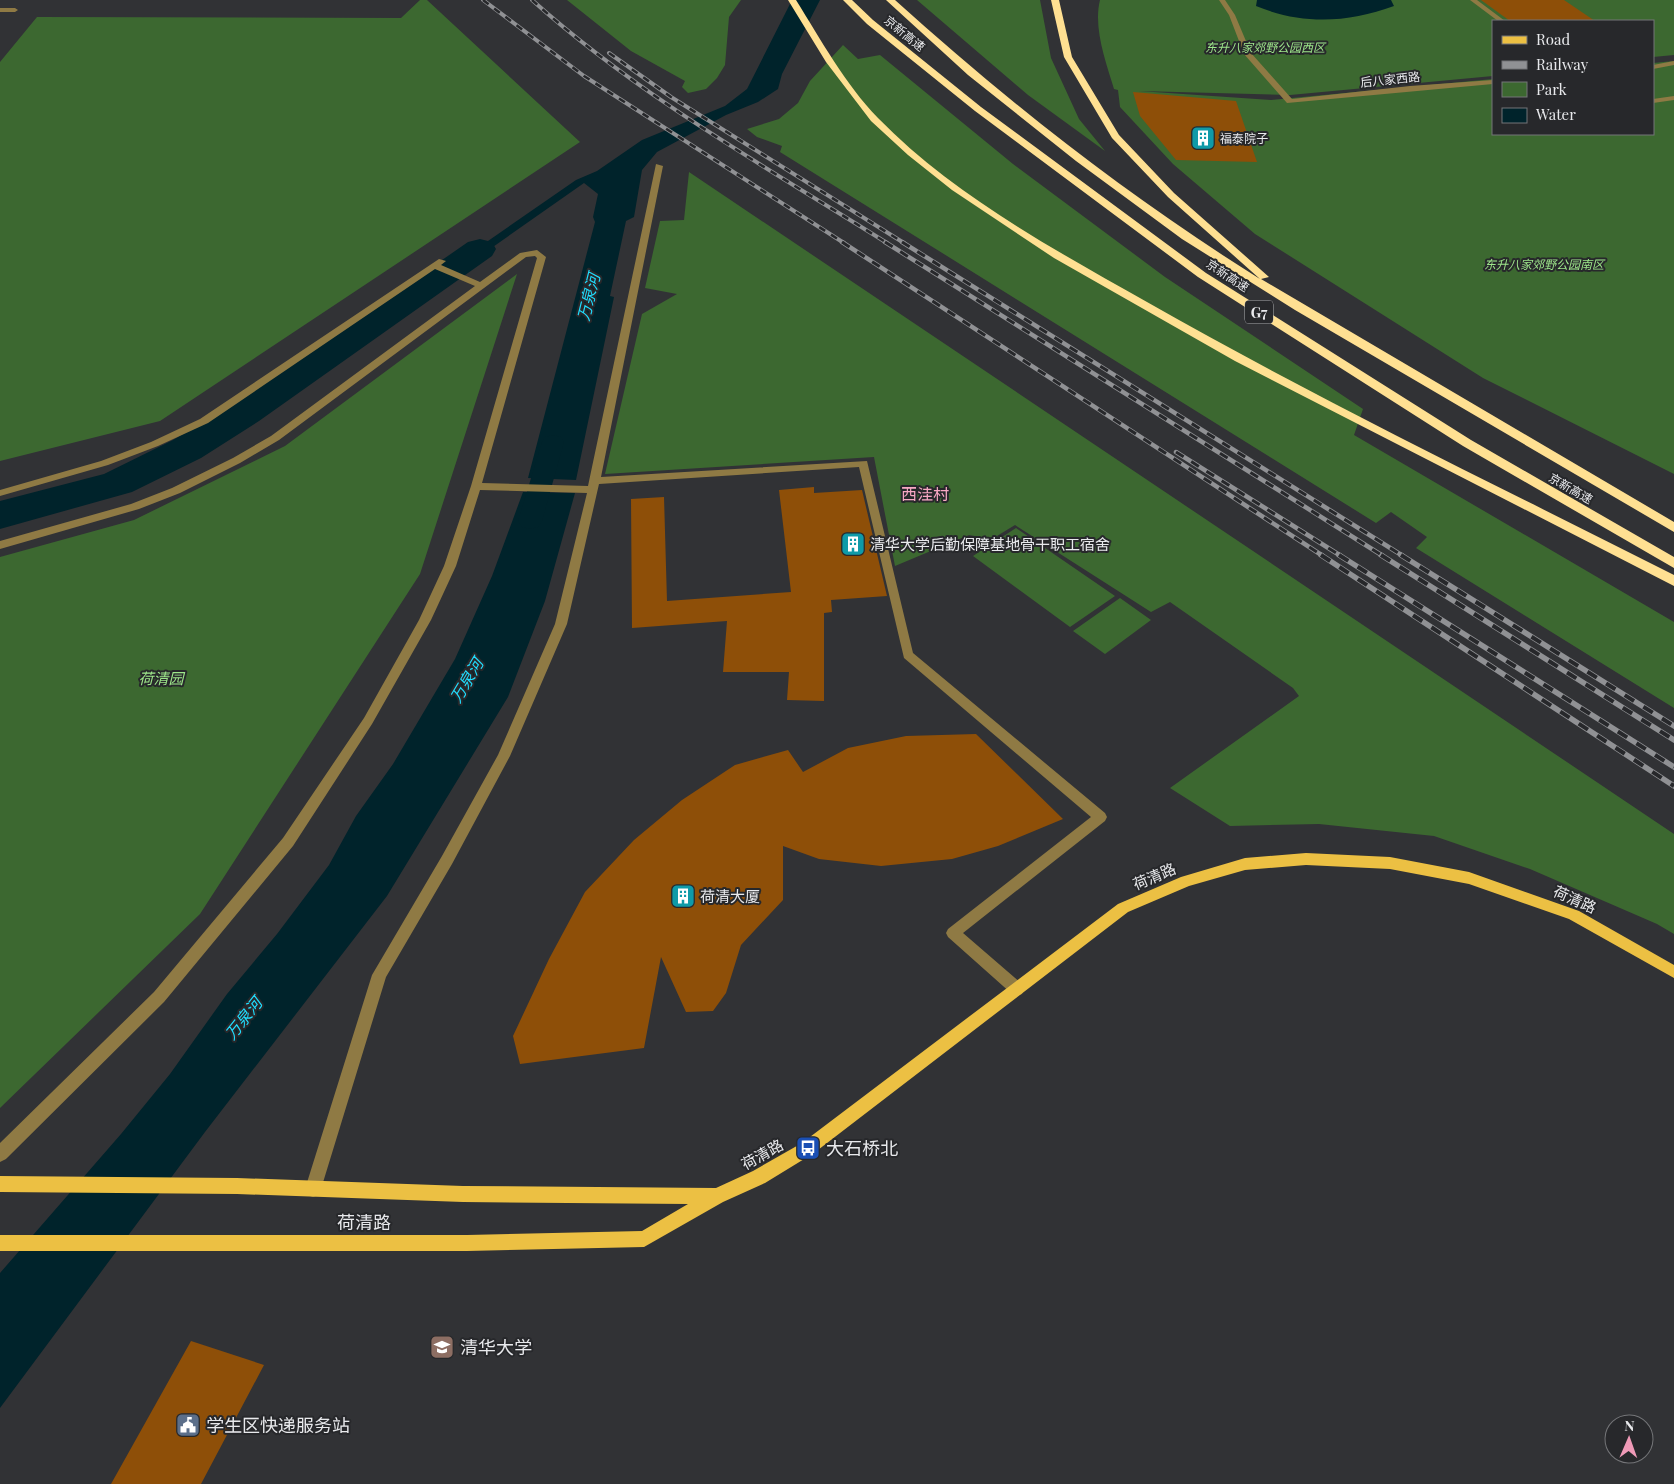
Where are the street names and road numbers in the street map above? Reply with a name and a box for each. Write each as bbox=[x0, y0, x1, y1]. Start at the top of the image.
street label: 京新高速 bbox=[881, 12, 929, 54]
street label: 后八家西路 bbox=[1359, 68, 1421, 90]
street label: 京新高速 bbox=[1204, 255, 1252, 295]
road number: G7 bbox=[1245, 300, 1273, 324]
street label: 京新高速 bbox=[1546, 469, 1596, 507]
street label: 荷清路 bbox=[1129, 858, 1179, 894]
street label: 荷清路 bbox=[1550, 881, 1600, 917]
street label: 荷清路 bbox=[737, 1134, 787, 1174]
street label: 荷清路 bbox=[337, 1210, 391, 1234]

